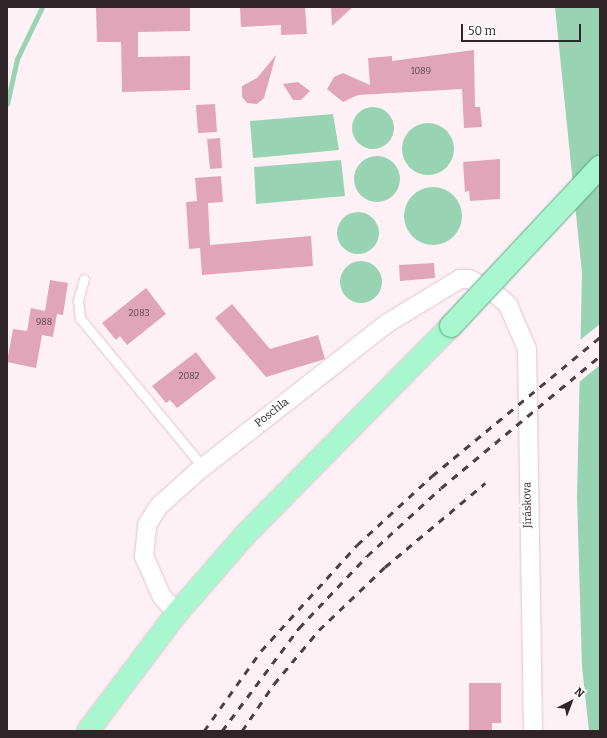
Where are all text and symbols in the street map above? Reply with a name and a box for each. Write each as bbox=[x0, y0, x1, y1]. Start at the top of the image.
scale bar bbox=[463, 16, 583, 42]
text: 50 m bbox=[468, 24, 496, 38]
house number: 1089 bbox=[411, 66, 431, 76]
house number: 2083 bbox=[128, 308, 150, 318]
house number: 988 bbox=[36, 317, 52, 327]
house number: 2082 bbox=[179, 371, 199, 381]
street label: Poschla bbox=[252, 396, 292, 430]
street label: Jiráskova bbox=[521, 482, 535, 528]
north arrow bbox=[551, 682, 591, 722]
text: N bbox=[572, 685, 587, 700]

